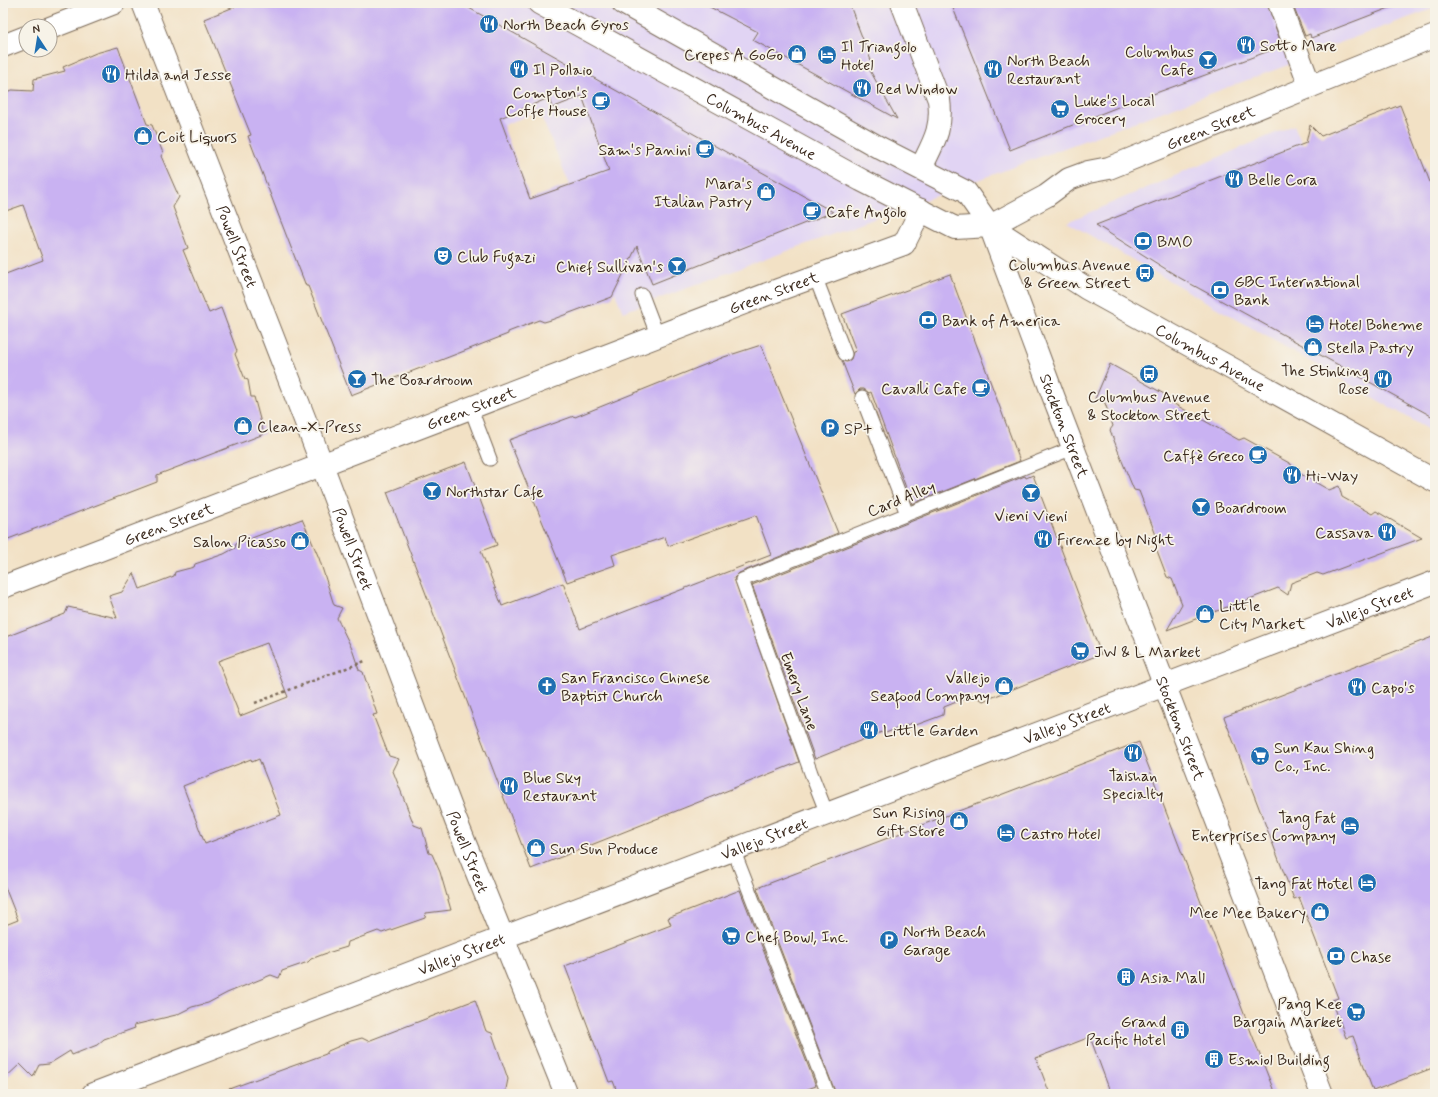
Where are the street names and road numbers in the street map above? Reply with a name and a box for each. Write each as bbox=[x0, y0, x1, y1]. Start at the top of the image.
street label: Columbus Avenue bbox=[702, 88, 820, 166]
street label: Green Street bbox=[1163, 101, 1259, 156]
street label: Powell Street bbox=[211, 203, 262, 291]
street label: Green Street bbox=[726, 267, 822, 320]
street label: Columbus Avenue bbox=[1151, 319, 1269, 397]
street label: Stockton Street bbox=[1034, 371, 1093, 482]
street label: Green Street bbox=[424, 382, 520, 436]
street label: Card Alley bbox=[864, 476, 939, 523]
street label: Green Street bbox=[121, 498, 217, 552]
street label: Powell Street bbox=[327, 505, 377, 594]
street label: Vallejo Street bbox=[1323, 582, 1416, 635]
street label: Emery Lane bbox=[775, 649, 822, 734]
street label: Stockton Street bbox=[1150, 673, 1209, 784]
street label: Vallejo Street bbox=[1021, 698, 1114, 750]
street label: Powell Street bbox=[441, 808, 493, 896]
street label: Vallejo Street bbox=[718, 813, 811, 866]
street label: Vallejo Street bbox=[415, 929, 508, 981]

